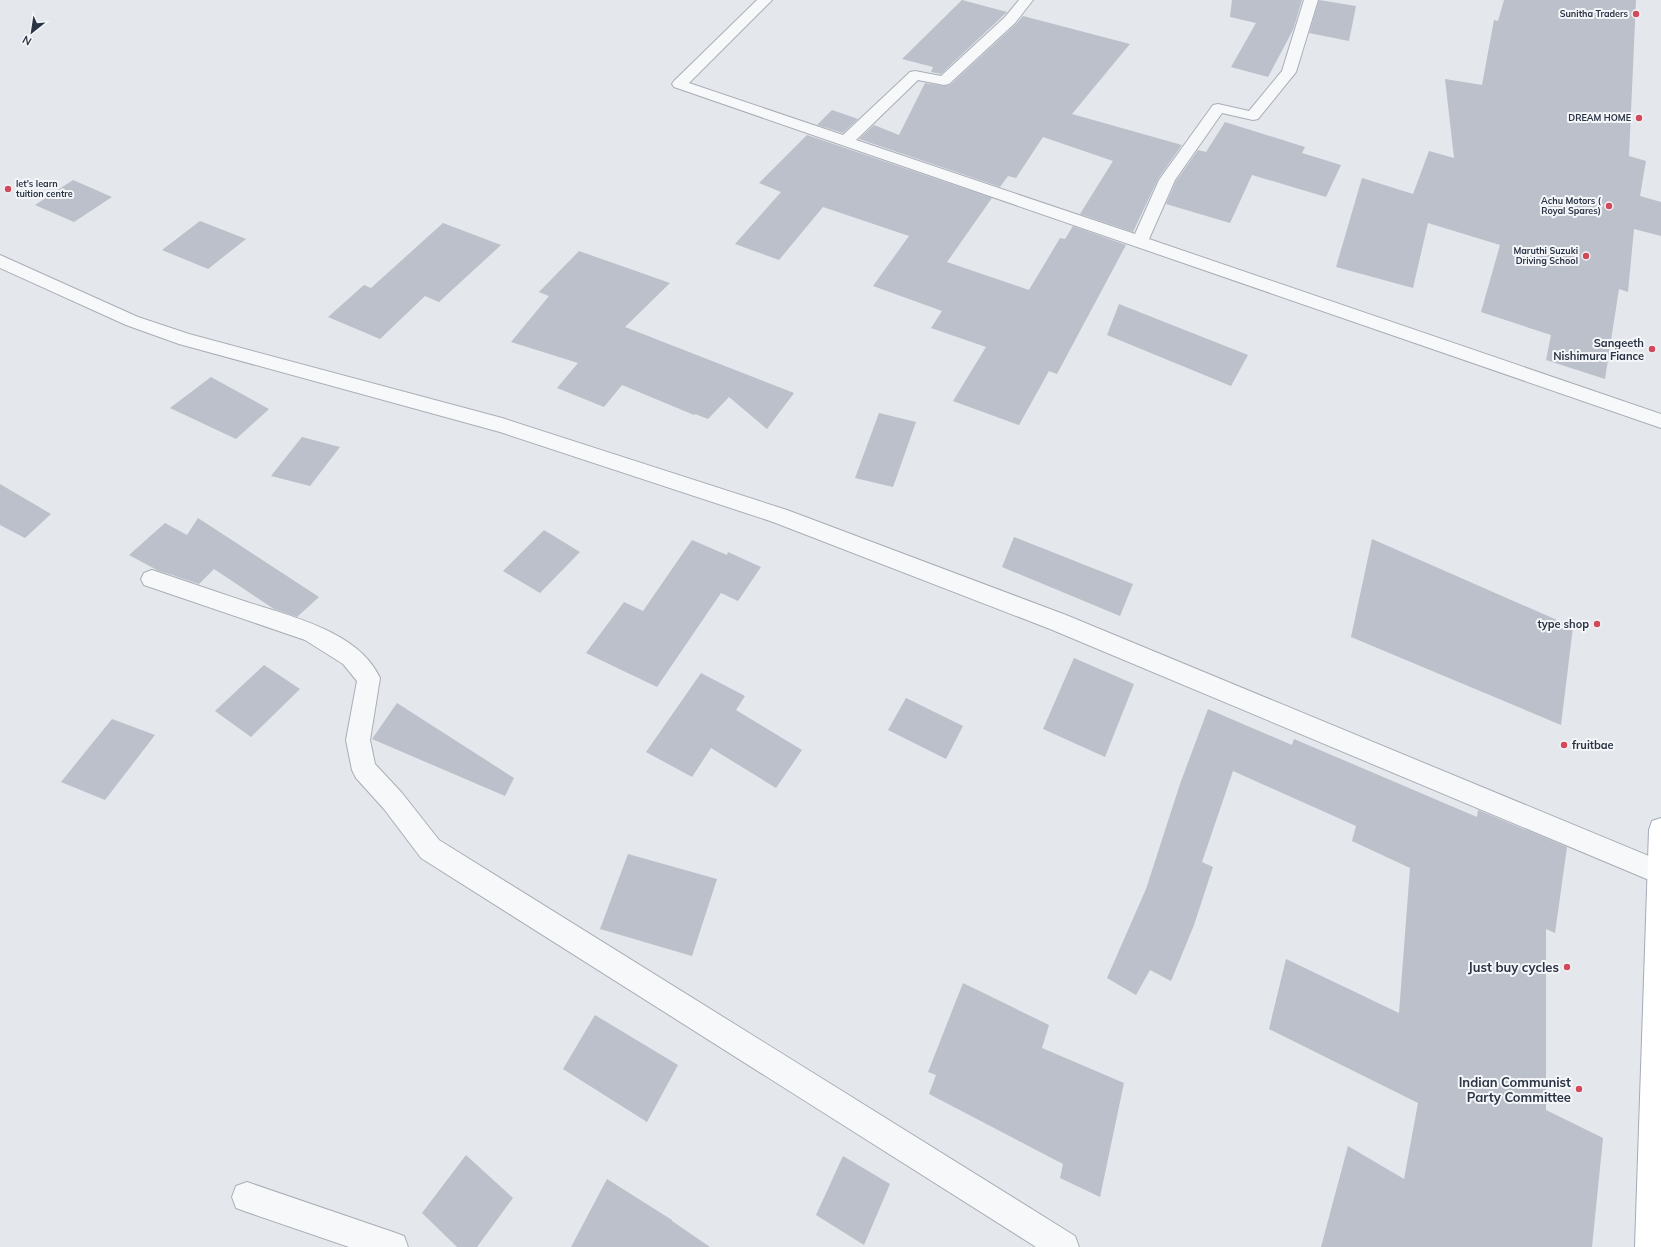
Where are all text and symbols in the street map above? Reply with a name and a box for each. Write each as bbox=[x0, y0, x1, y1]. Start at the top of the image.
place label: Sunitha Traders bbox=[1560, 8, 1628, 19]
marker: Sunitha Traders bbox=[1631, 9, 1641, 19]
north arrow bbox=[12, 12, 52, 52]
text: N bbox=[20, 33, 34, 49]
place label: DREAM HOME bbox=[1568, 112, 1631, 123]
marker: DREAM HOME bbox=[1634, 113, 1644, 123]
place label: let's learn tuition centre bbox=[16, 178, 73, 199]
marker: let's learn tuition centre bbox=[3, 184, 13, 194]
place label: Achu Motors ( Royal Spares) bbox=[1541, 195, 1601, 217]
marker: Achu Motors ( Royal Spares) bbox=[1604, 201, 1614, 211]
place label: Maruthi Suzuki Driving School bbox=[1513, 245, 1578, 266]
marker: Maruthi Suzuki Driving School bbox=[1581, 251, 1591, 261]
place label: Sangeeth Nishimura Fiance bbox=[1553, 336, 1644, 363]
marker: Sangeeth Nishimura Fiance bbox=[1647, 344, 1657, 354]
place label: type shop bbox=[1537, 617, 1589, 631]
marker: type shop bbox=[1592, 619, 1602, 629]
place label: fruitbae bbox=[1572, 738, 1614, 752]
marker: fruitbae bbox=[1559, 740, 1569, 750]
place label: Just buy cycles bbox=[1468, 959, 1559, 976]
marker: Just buy cycles bbox=[1562, 962, 1572, 972]
place label: Indian Communist Party Committee bbox=[1459, 1074, 1571, 1106]
marker: Indian Communist Party Committee bbox=[1574, 1084, 1584, 1094]

